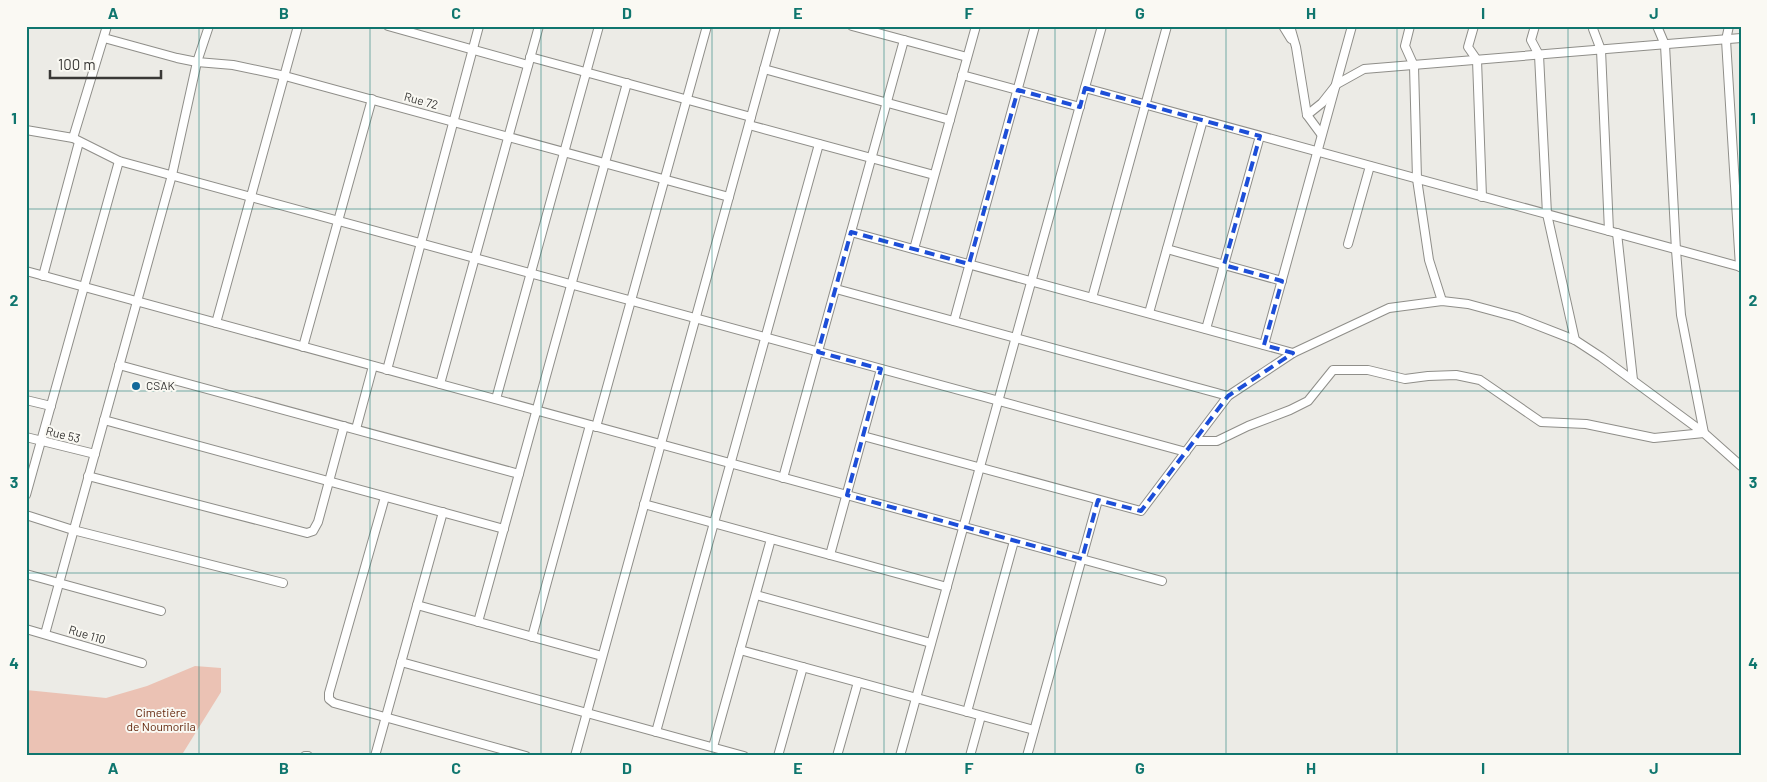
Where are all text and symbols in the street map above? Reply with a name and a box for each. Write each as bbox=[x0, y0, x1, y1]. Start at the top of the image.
text: A bbox=[108, 3, 119, 22]
text: B bbox=[279, 3, 289, 22]
text: C bbox=[451, 3, 461, 22]
text: D bbox=[622, 3, 632, 22]
text: E bbox=[793, 3, 803, 22]
text: F bbox=[965, 3, 974, 22]
text: G bbox=[1135, 3, 1145, 22]
text: H bbox=[1306, 3, 1316, 22]
text: I bbox=[1481, 3, 1485, 22]
text: J bbox=[1649, 3, 1659, 22]
scale bar bbox=[50, 48, 161, 80]
text: 100 m bbox=[58, 55, 96, 73]
street label: Rue 72 bbox=[403, 89, 440, 111]
text: 1 bbox=[11, 108, 17, 127]
text: 1 bbox=[1750, 108, 1756, 127]
text: 2 bbox=[10, 290, 19, 309]
text: 2 bbox=[1749, 290, 1758, 309]
place label: CSAK bbox=[146, 378, 176, 392]
marker: CSAK bbox=[130, 380, 142, 392]
street label: Rue 53 bbox=[45, 423, 82, 445]
text: 3 bbox=[10, 472, 18, 491]
text: 3 bbox=[1749, 472, 1757, 491]
street label: Rue 110 bbox=[67, 622, 107, 646]
text: 4 bbox=[9, 653, 19, 672]
text: 4 bbox=[1748, 653, 1758, 672]
park label: Cimetière de Noumorila bbox=[126, 705, 196, 733]
text: A bbox=[108, 758, 119, 777]
text: B bbox=[279, 758, 289, 777]
text: C bbox=[451, 758, 461, 777]
text: D bbox=[622, 758, 632, 777]
text: E bbox=[793, 758, 803, 777]
text: F bbox=[965, 758, 974, 777]
text: G bbox=[1135, 758, 1145, 777]
text: H bbox=[1306, 758, 1316, 777]
text: I bbox=[1481, 758, 1485, 777]
text: J bbox=[1649, 758, 1659, 777]

